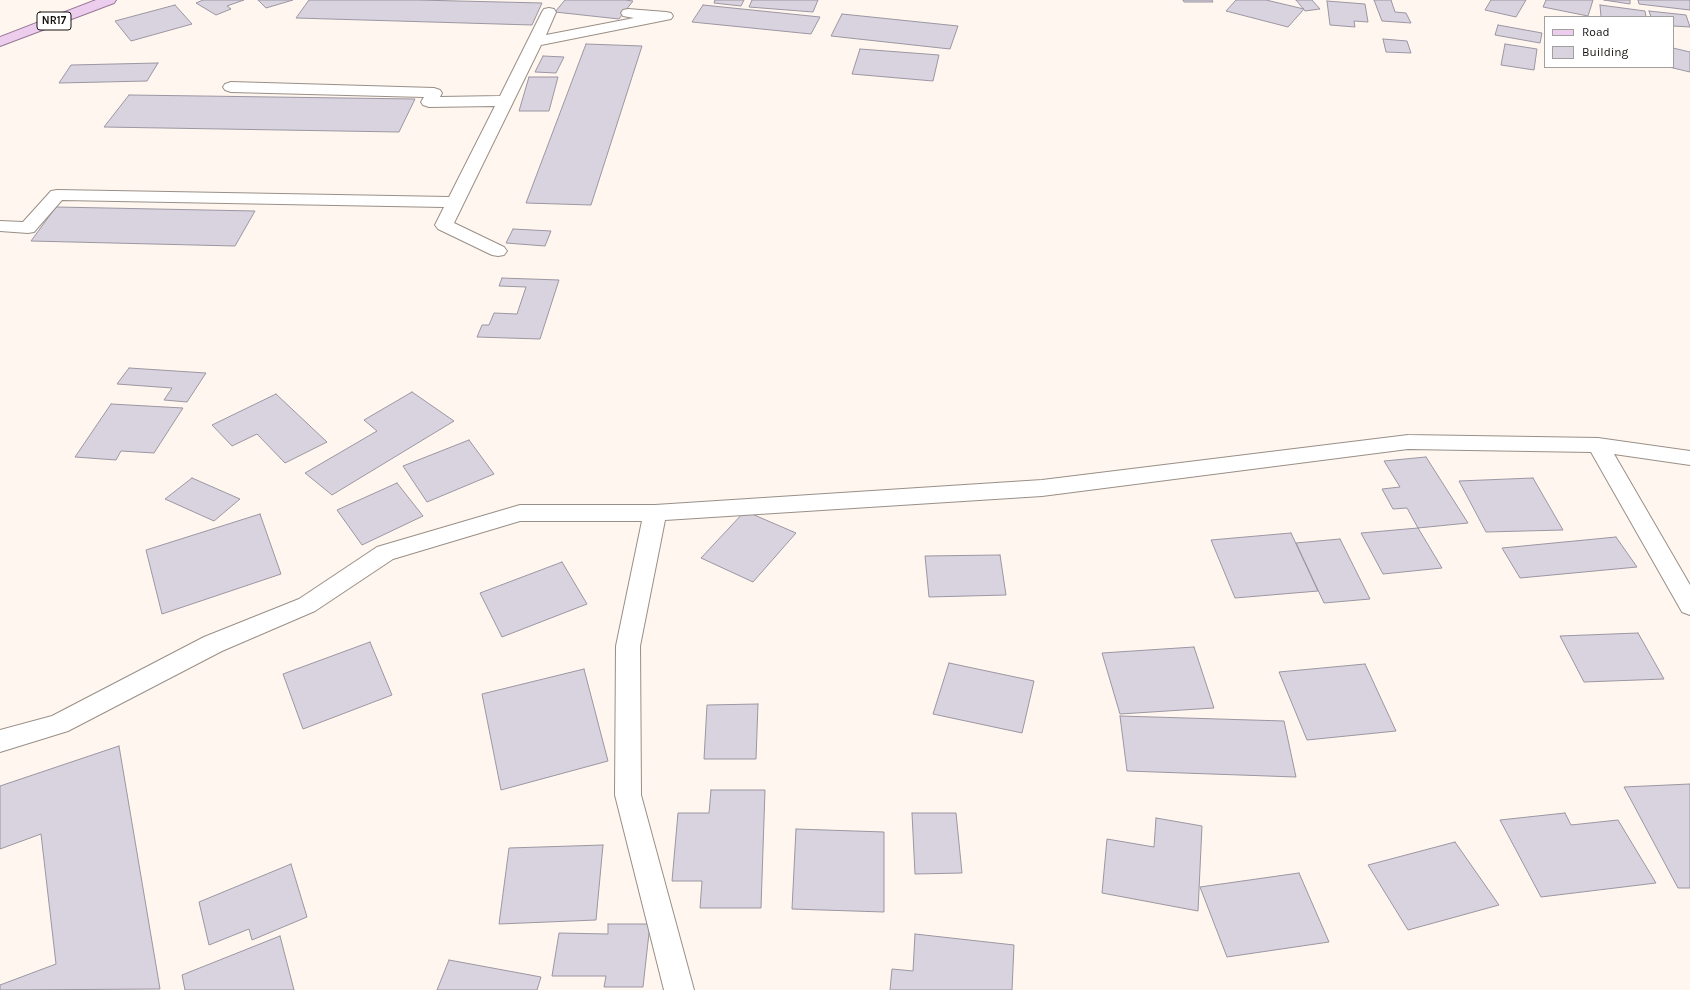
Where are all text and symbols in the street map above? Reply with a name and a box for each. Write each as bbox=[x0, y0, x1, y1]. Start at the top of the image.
road number: NR17 bbox=[37, 12, 71, 30]
legend bbox=[1544, 16, 1674, 68]
text: Road bbox=[1582, 25, 1610, 39]
text: Building bbox=[1582, 45, 1628, 59]

